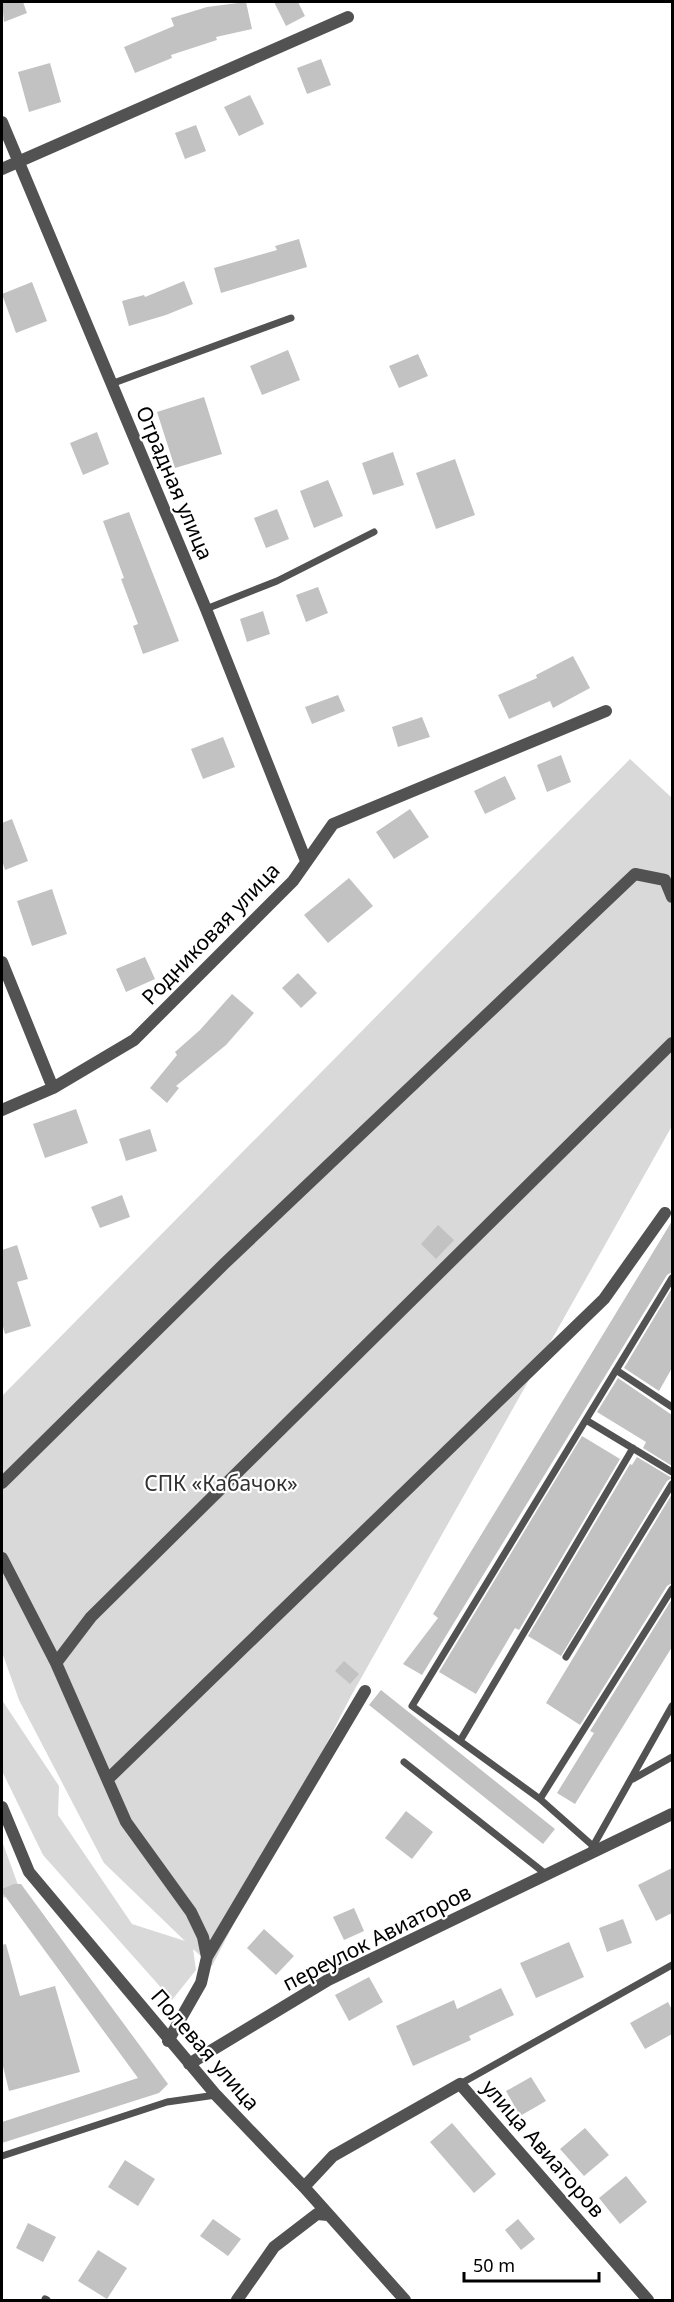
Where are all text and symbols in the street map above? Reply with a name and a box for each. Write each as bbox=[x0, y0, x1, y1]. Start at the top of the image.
street label: Отрадная улица bbox=[130, 401, 220, 564]
street label: Родниковая улица bbox=[135, 856, 285, 1010]
park label: СПК «Кабачок» bbox=[144, 1469, 298, 1497]
street label: переулок Авиаторов bbox=[278, 1877, 476, 1997]
street label: Полевая улица bbox=[145, 1983, 266, 2116]
street label: улица Авиаторов bbox=[476, 2074, 611, 2223]
scale bar bbox=[464, 2245, 599, 2283]
text: 50 m bbox=[473, 2253, 515, 2277]

